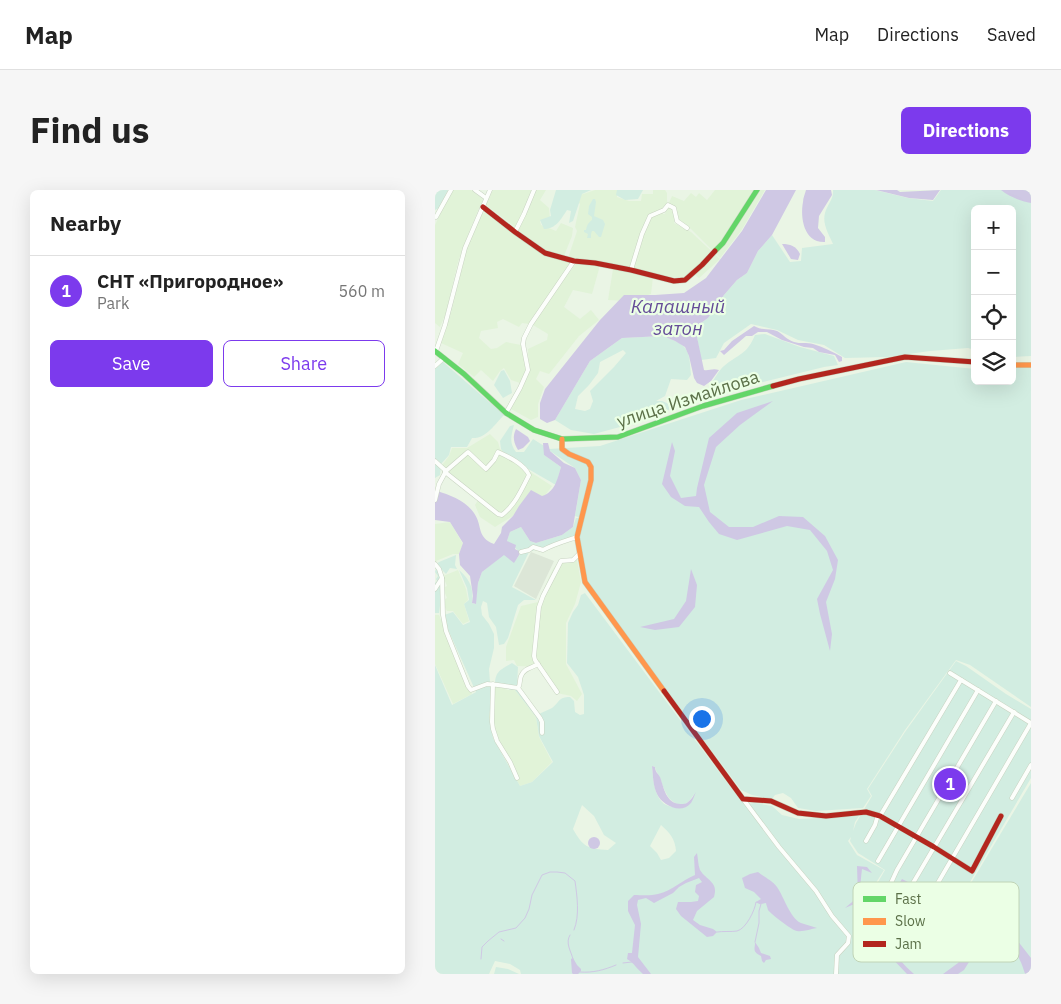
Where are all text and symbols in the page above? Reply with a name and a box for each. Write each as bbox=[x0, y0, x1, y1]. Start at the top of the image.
text: Map bbox=[25, 19, 73, 51]
text: Map bbox=[814, 23, 849, 46]
text: Directions bbox=[877, 23, 959, 46]
text: Saved bbox=[987, 23, 1036, 46]
text: Find us bbox=[30, 107, 149, 153]
button: Directions bbox=[901, 107, 1031, 154]
map controls bbox=[971, 205, 1016, 385]
button: + bbox=[971, 205, 1016, 250]
text: Nearby bbox=[50, 209, 121, 237]
button: − bbox=[971, 250, 1016, 295]
text: СНТ «Пригородное» bbox=[97, 269, 283, 293]
text: 1 bbox=[61, 281, 71, 301]
text: 560 m bbox=[338, 281, 385, 301]
text: Park bbox=[97, 293, 129, 313]
water label: Калашный затон bbox=[631, 294, 725, 340]
button: locate bbox=[971, 295, 1016, 340]
button: Save bbox=[50, 340, 213, 387]
button: Share bbox=[223, 340, 385, 387]
button: layers bbox=[971, 340, 1016, 385]
street label: улица Измайлова bbox=[614, 365, 762, 432]
your location bbox=[689, 706, 715, 732]
pin: 1 bbox=[934, 765, 966, 803]
legend bbox=[853, 882, 1019, 962]
text: Fast bbox=[895, 890, 921, 908]
text: Slow bbox=[895, 912, 926, 930]
text: Jam bbox=[895, 935, 922, 953]

